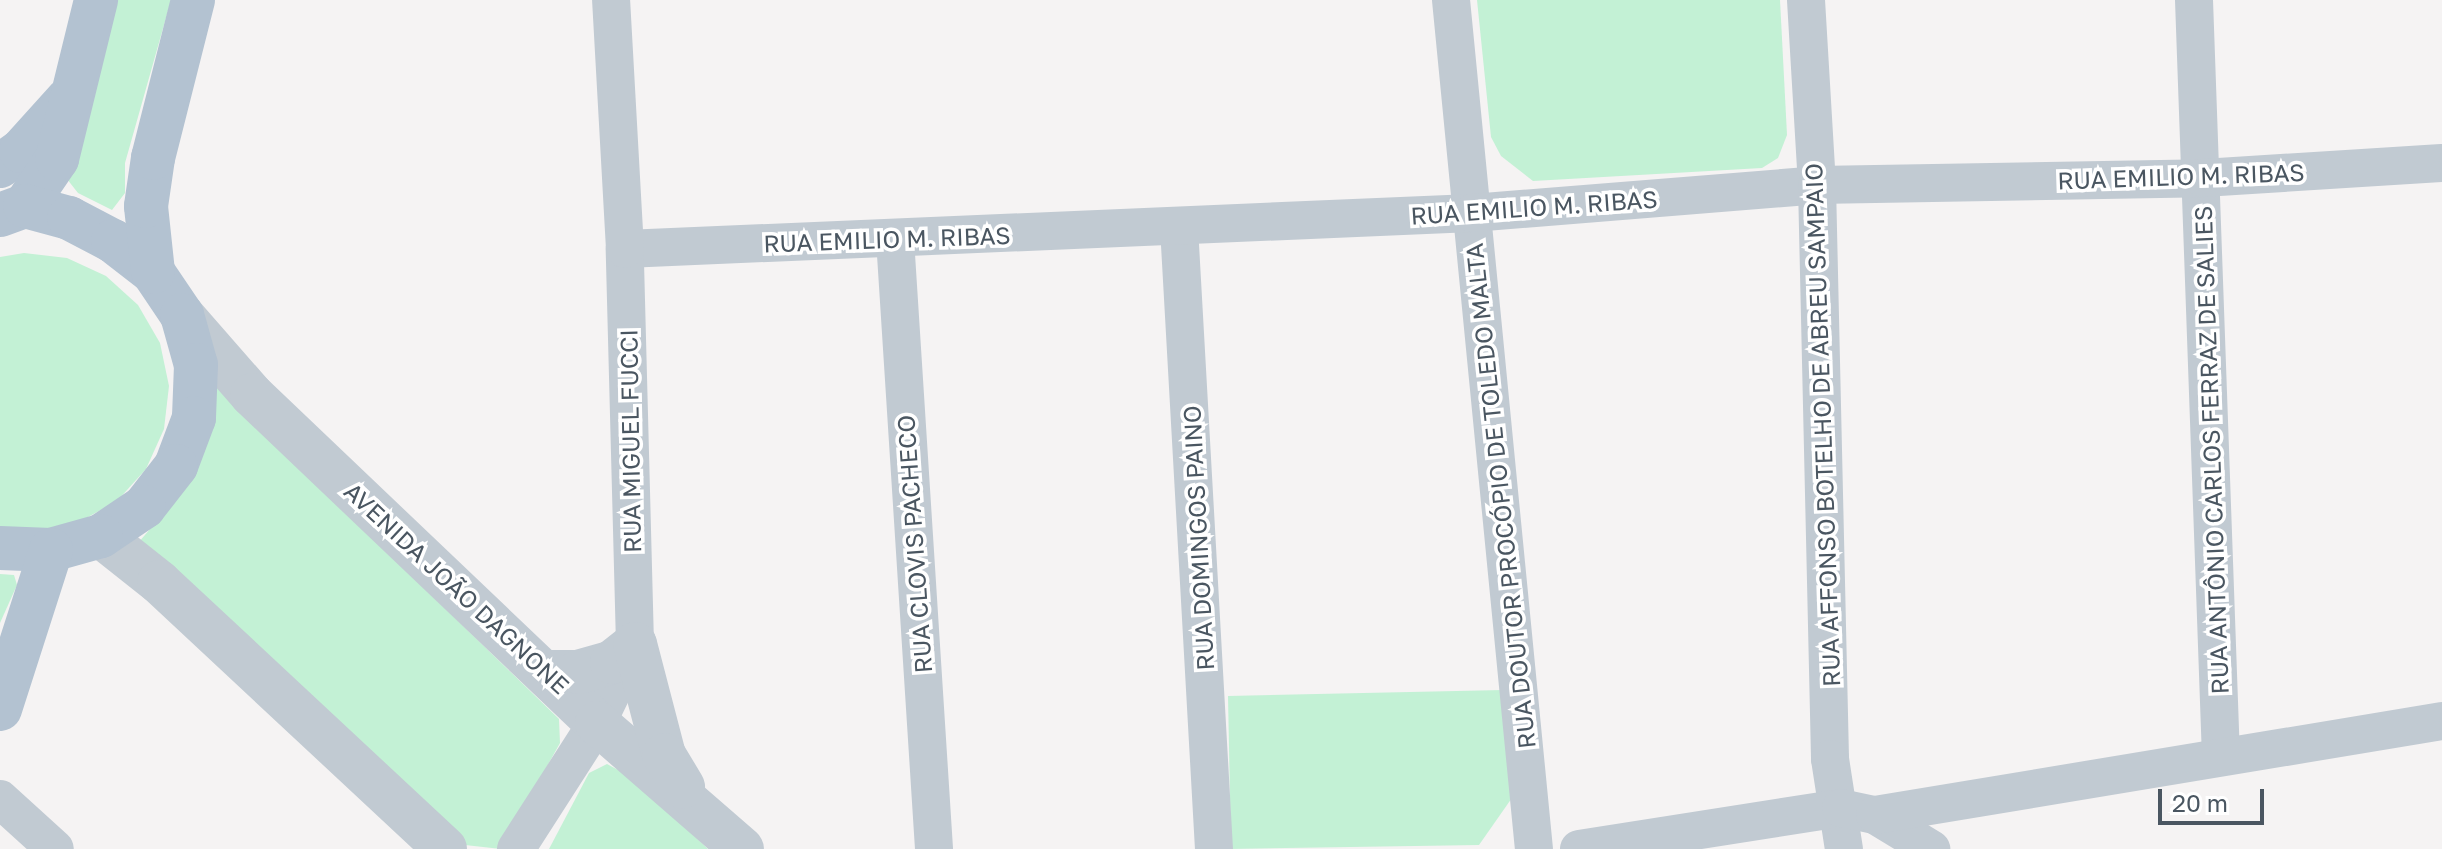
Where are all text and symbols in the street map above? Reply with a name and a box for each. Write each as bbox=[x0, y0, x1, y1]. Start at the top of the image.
street label: RUA EMILIO M. RIBAS bbox=[2057, 157, 2305, 195]
street label: RUA AFFONSO BOTELHO DE ABREU SAMPAIO bbox=[1798, 163, 1846, 687]
street label: RUA EMILIO M. RIBAS bbox=[1410, 184, 1658, 230]
street label: RUA ANTÔNIO CARLOS FERRAZ DE SALIES bbox=[2188, 205, 2234, 695]
street label: RUA EMILIO M. RIBAS bbox=[763, 220, 1011, 258]
street label: RUA DOUTOR PROCÓPIO DE TOLEDO MALTA bbox=[1459, 242, 1541, 750]
street label: RUA MIGUEL FUCCI bbox=[614, 329, 646, 553]
street label: RUA DOMINGOS PAINO bbox=[1177, 405, 1219, 671]
street label: RUA CLOVIS PACHECO bbox=[891, 414, 937, 674]
street label: AVENIDA JOÃO DAGNONE bbox=[339, 476, 575, 700]
scale bar bbox=[2162, 773, 2268, 823]
text: 20 m bbox=[2172, 788, 2228, 817]

